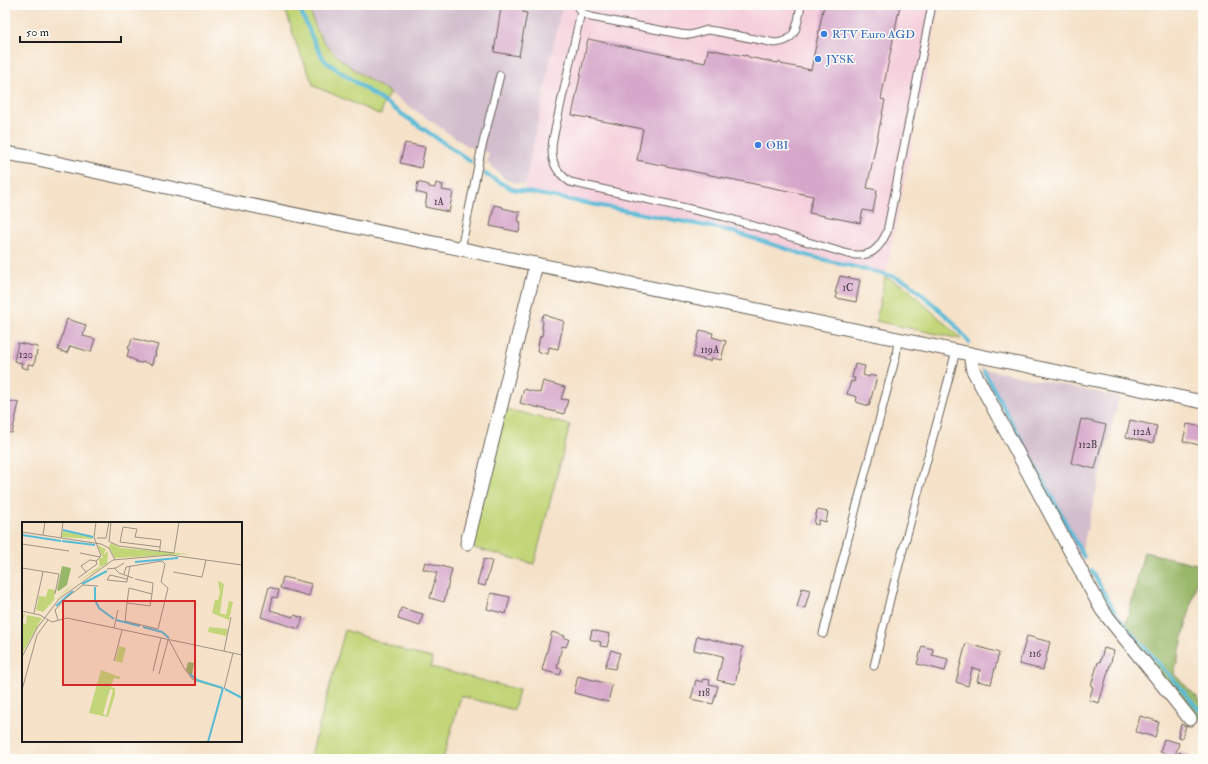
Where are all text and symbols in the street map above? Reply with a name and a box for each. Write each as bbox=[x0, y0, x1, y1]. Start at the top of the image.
scale bar bbox=[20, 18, 121, 44]
text: 50 m bbox=[26, 25, 50, 40]
place label: RTV Euro AGD bbox=[832, 27, 915, 42]
marker: RTV Euro AGD bbox=[819, 29, 829, 39]
place label: JYSK bbox=[825, 52, 855, 67]
marker: JYSK bbox=[813, 54, 823, 64]
place label: OBI bbox=[766, 138, 789, 153]
marker: OBI bbox=[753, 140, 763, 150]
house number: 1A bbox=[434, 196, 445, 208]
house number: 1C bbox=[843, 282, 853, 294]
house number: 119A bbox=[701, 344, 720, 356]
house number: 120 bbox=[19, 349, 33, 361]
house number: 112A bbox=[1133, 426, 1152, 438]
house number: 112B bbox=[1079, 439, 1097, 451]
inset map bbox=[22, 522, 242, 742]
house number: 116 bbox=[1029, 648, 1042, 660]
house number: 118 bbox=[698, 687, 710, 699]

